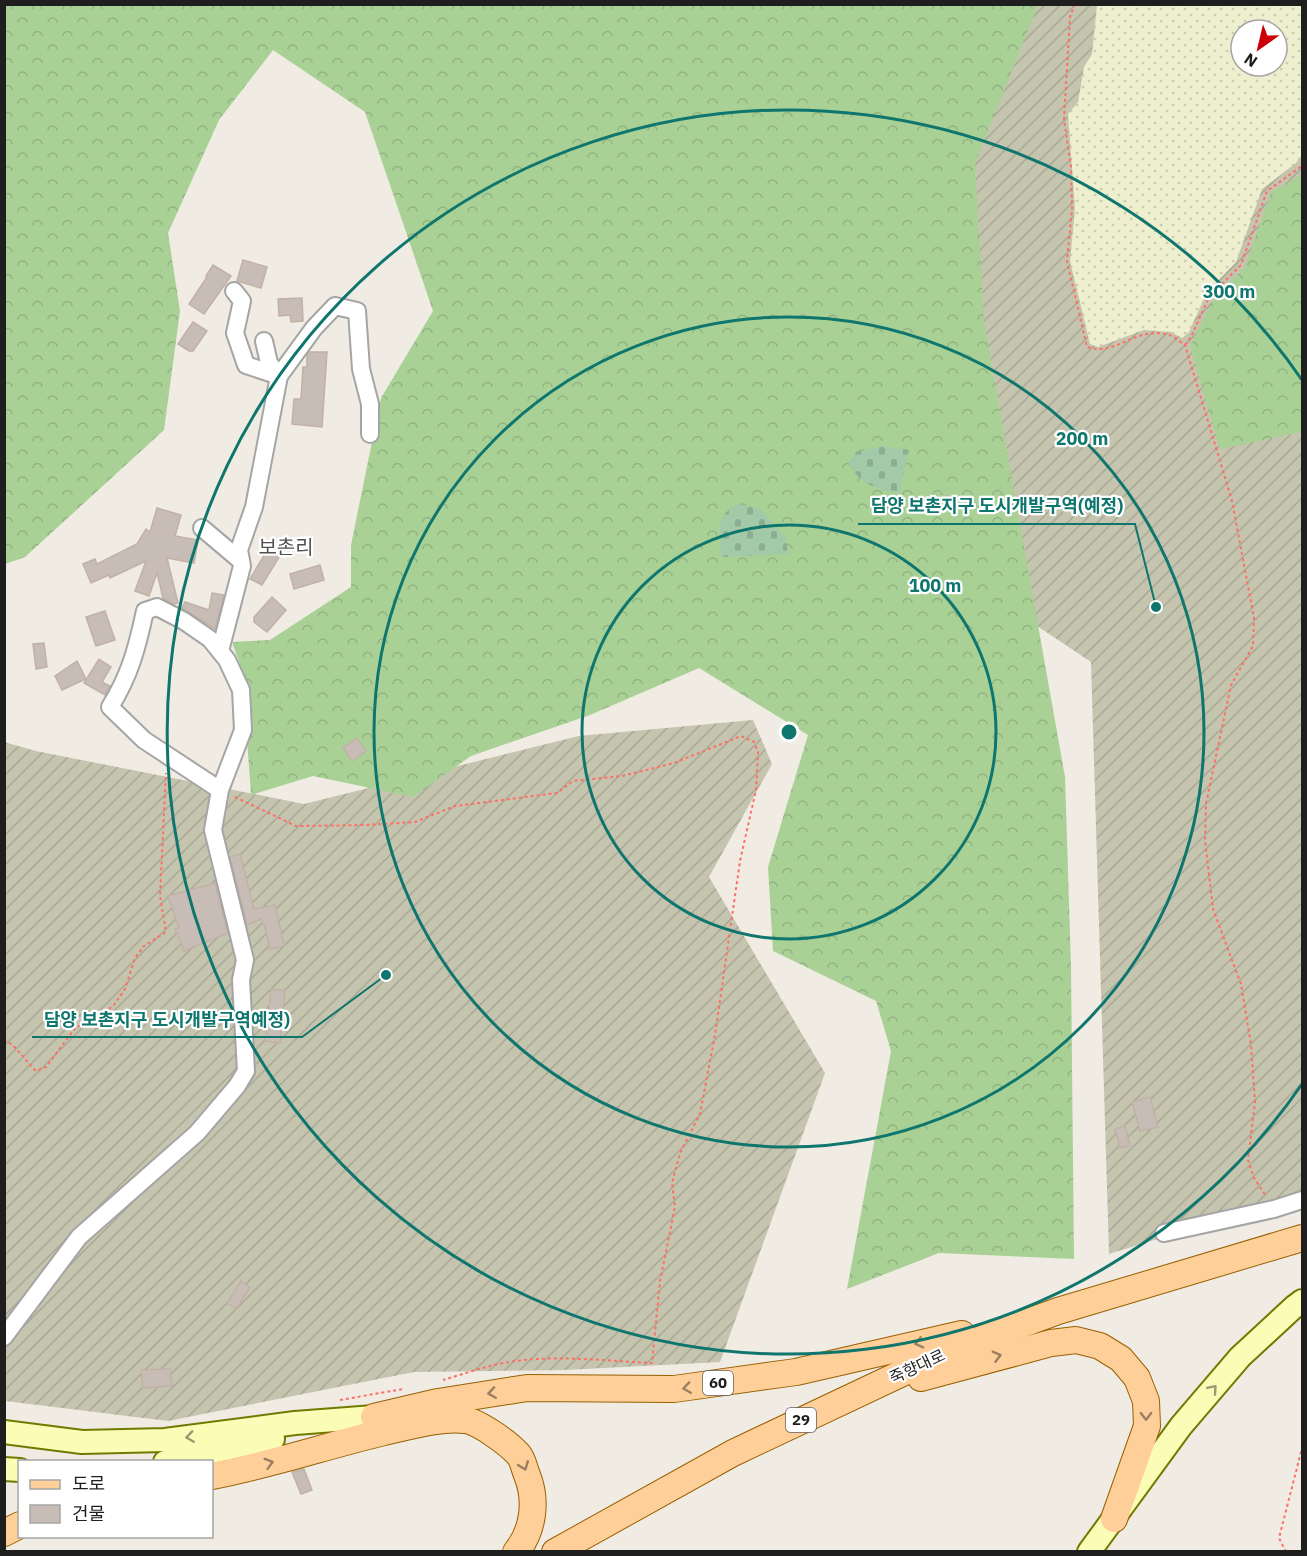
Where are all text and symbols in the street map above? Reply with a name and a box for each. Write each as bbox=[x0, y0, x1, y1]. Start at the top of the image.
north arrow bbox=[1229, 18, 1289, 78]
text: N bbox=[1240, 49, 1261, 72]
text: 300 m bbox=[1203, 280, 1255, 303]
text: 200 m bbox=[1056, 427, 1108, 450]
callout: 담양 보촌지구 도시개발구역(예정) bbox=[858, 488, 1135, 524]
text: 담양 보촌지구 도시개발구역(예정) bbox=[871, 494, 1123, 517]
district label: 보촌리 bbox=[258, 533, 314, 560]
text: 100 m bbox=[909, 574, 961, 597]
centre of rings bbox=[779, 722, 799, 742]
callout: 담양 보촌지구 도시개발구역예정) bbox=[32, 1001, 302, 1037]
text: 담양 보촌지구 도시개발구역예정) bbox=[44, 1008, 290, 1031]
one-way arrow bbox=[915, 1336, 925, 1349]
street label: 죽향대로 bbox=[886, 1344, 948, 1388]
one-way arrow bbox=[992, 1351, 1002, 1364]
road number: 60 bbox=[703, 1371, 733, 1395]
one-way arrow bbox=[682, 1381, 691, 1393]
one-way arrow bbox=[1206, 1385, 1217, 1396]
one-way arrow bbox=[488, 1387, 497, 1399]
road number: 29 bbox=[786, 1408, 816, 1432]
one-way arrow bbox=[1140, 1412, 1152, 1421]
one-way arrow bbox=[186, 1430, 195, 1442]
one-way arrow bbox=[263, 1458, 273, 1470]
legend bbox=[18, 1460, 213, 1538]
one-way arrow bbox=[516, 1461, 529, 1471]
text: 도로 bbox=[72, 1472, 105, 1495]
text: 건물 bbox=[72, 1502, 105, 1525]

